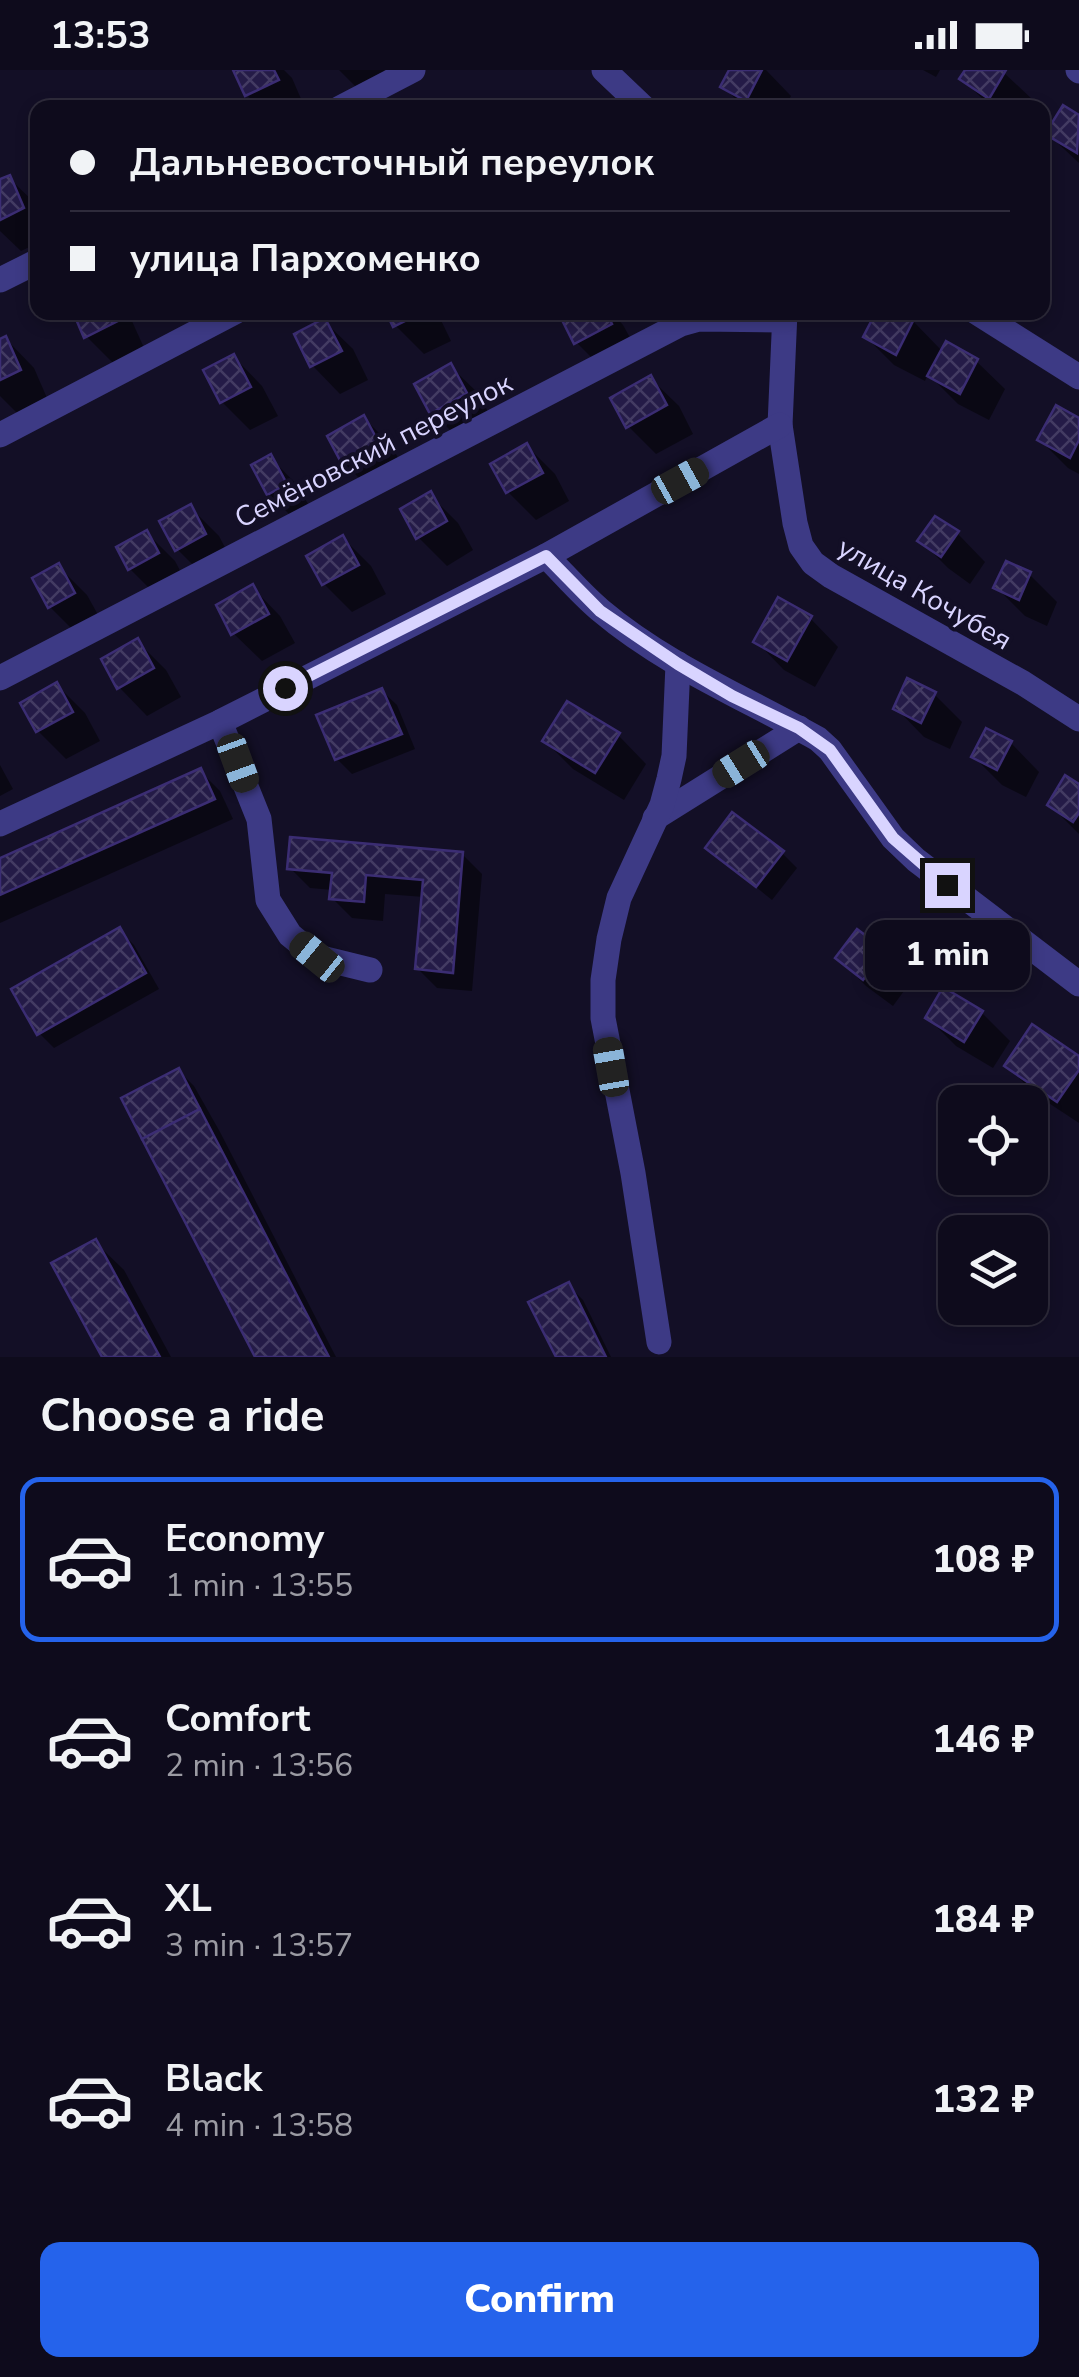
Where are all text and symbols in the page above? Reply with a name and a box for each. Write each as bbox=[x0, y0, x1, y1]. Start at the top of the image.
text: 13:53 bbox=[50, 10, 151, 61]
text: Дальневосточный переулок bbox=[130, 137, 654, 188]
text: улица Пархоменко bbox=[130, 233, 481, 284]
street label: Семёновский переулок bbox=[228, 364, 519, 537]
car bbox=[646, 453, 714, 509]
street label: улица Кочубея bbox=[830, 529, 1019, 659]
route start bbox=[263, 666, 308, 711]
car bbox=[214, 730, 262, 796]
car bbox=[708, 735, 774, 793]
route end bbox=[925, 863, 970, 908]
callout: 1 min bbox=[864, 920, 1030, 990]
car bbox=[284, 926, 350, 988]
text: 1 min bbox=[905, 933, 990, 976]
car bbox=[591, 1035, 631, 1099]
map controls bbox=[938, 1085, 1048, 1325]
button: locate bbox=[938, 1085, 1048, 1195]
button: layers bbox=[938, 1215, 1048, 1325]
text: Choose a ride bbox=[40, 1386, 325, 1447]
text: Economy bbox=[165, 1513, 324, 1564]
icon: car bbox=[45, 1515, 135, 1605]
text: 108 ₽ bbox=[932, 1534, 1034, 1585]
text: 1 min · 13:55 bbox=[165, 1564, 353, 1607]
text: Comfort bbox=[165, 1693, 310, 1744]
icon: car bbox=[45, 1695, 135, 1785]
text: 146 ₽ bbox=[932, 1714, 1034, 1765]
text: 2 min · 13:56 bbox=[165, 1744, 353, 1787]
text: XL bbox=[165, 1873, 212, 1924]
icon: car bbox=[45, 1875, 135, 1965]
text: 184 ₽ bbox=[932, 1894, 1034, 1945]
text: 3 min · 13:57 bbox=[165, 1924, 353, 1967]
text: Black bbox=[165, 2053, 262, 2104]
icon: car bbox=[45, 2055, 135, 2145]
text: 132 ₽ bbox=[932, 2074, 1034, 2125]
text: 4 min · 13:58 bbox=[165, 2104, 353, 2147]
button: Confirm bbox=[40, 2242, 1039, 2357]

